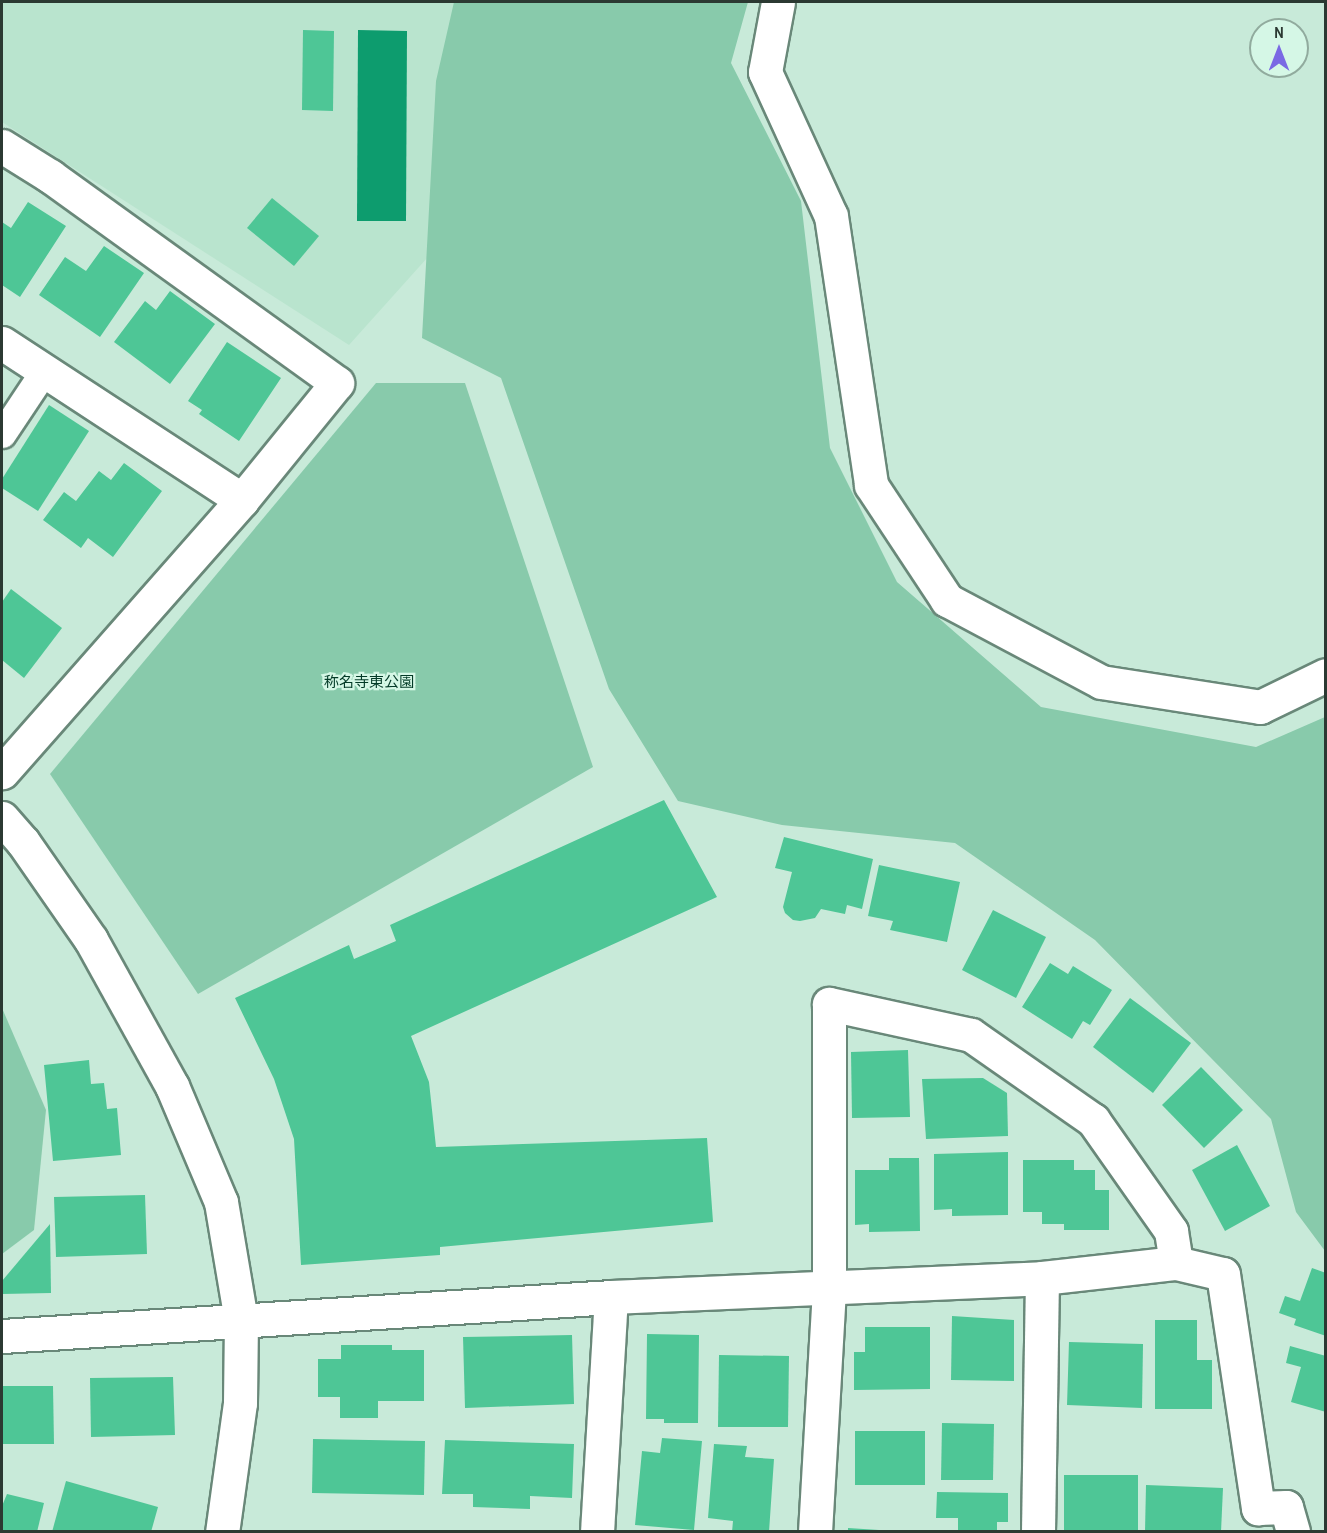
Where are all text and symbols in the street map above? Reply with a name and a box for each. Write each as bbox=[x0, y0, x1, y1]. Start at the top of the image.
north arrow bbox=[1249, 18, 1309, 78]
text: N bbox=[1274, 21, 1284, 43]
park label: 称名寺東公園 bbox=[324, 673, 414, 691]

